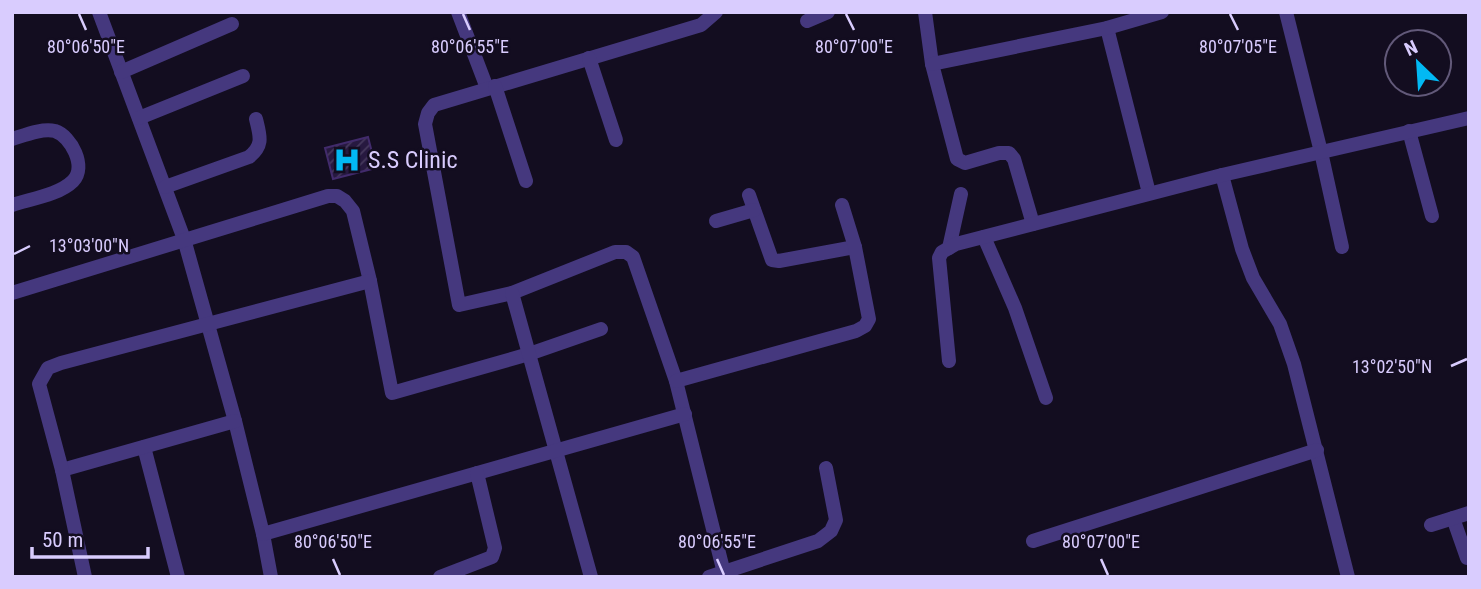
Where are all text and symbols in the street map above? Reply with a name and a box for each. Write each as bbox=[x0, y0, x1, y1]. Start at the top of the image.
north arrow bbox=[1383, 28, 1453, 98]
text: N bbox=[1401, 35, 1421, 61]
text: 80°06'50"E bbox=[47, 36, 125, 57]
text: 80°06'55"E bbox=[431, 36, 509, 57]
text: 80°07'00"E bbox=[815, 36, 893, 57]
text: 80°07'05"E bbox=[1199, 36, 1277, 57]
hospital icon: S.S Clinic bbox=[332, 145, 362, 175]
place label: S.S Clinic bbox=[368, 146, 458, 174]
text: 13°03'00"N bbox=[49, 235, 129, 256]
text: 13°02'50"N bbox=[1352, 356, 1432, 377]
scale bar bbox=[32, 516, 147, 560]
text: 50 m bbox=[42, 528, 83, 552]
text: 80°06'50"E bbox=[294, 531, 372, 552]
text: 80°06'55"E bbox=[678, 531, 756, 552]
text: 80°07'00"E bbox=[1062, 531, 1140, 552]

